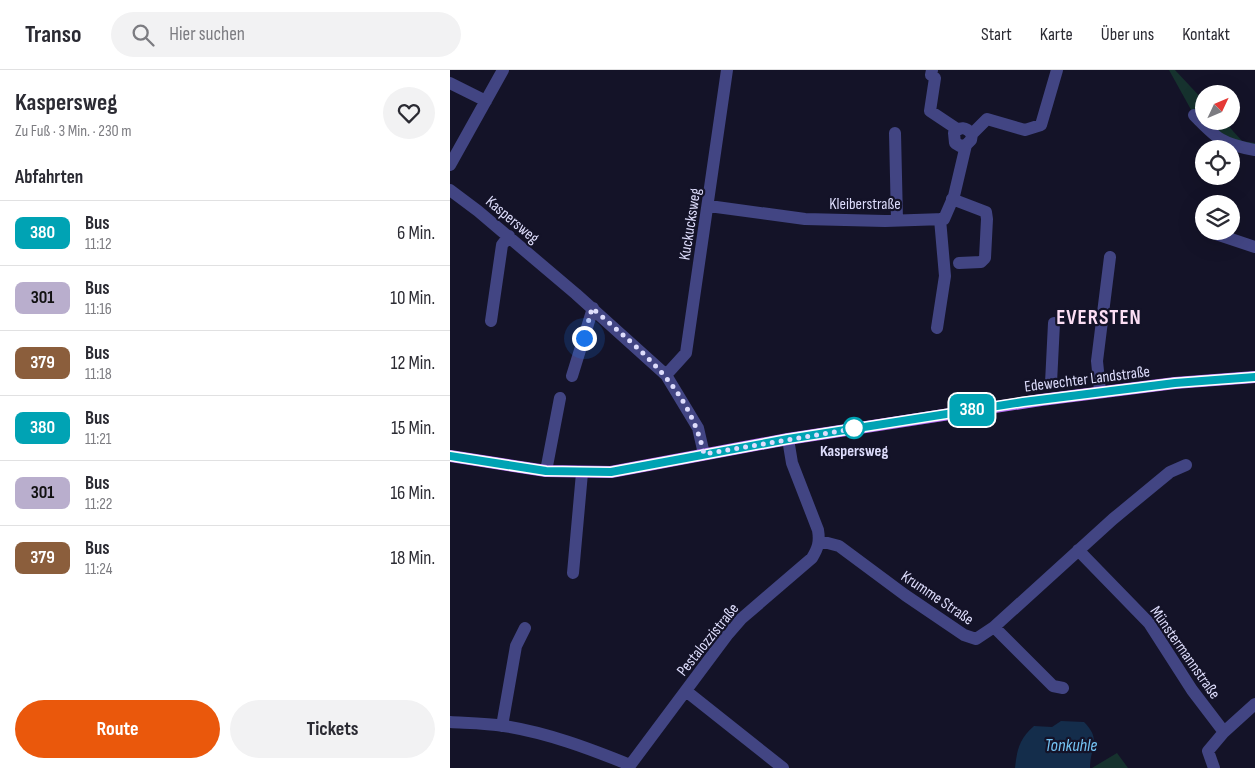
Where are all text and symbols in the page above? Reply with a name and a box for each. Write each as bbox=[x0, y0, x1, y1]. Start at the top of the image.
search box bbox=[111, 12, 461, 57]
text: Transo bbox=[25, 20, 81, 49]
icon: search bbox=[129, 21, 157, 49]
text: Hier suchen bbox=[169, 23, 245, 46]
text: Start bbox=[981, 24, 1012, 45]
text: Karte bbox=[1040, 24, 1073, 45]
text: Über uns bbox=[1101, 24, 1154, 45]
text: Kontakt bbox=[1182, 24, 1230, 45]
north arrow bbox=[1195, 85, 1240, 130]
map controls bbox=[1195, 85, 1240, 240]
button: heart bbox=[383, 87, 435, 139]
text: Kaspersweg bbox=[15, 88, 117, 117]
text: Zu Fuß · 3 Min. · 230 m bbox=[15, 122, 132, 141]
button: locate bbox=[1195, 140, 1240, 185]
text: Abfahrten bbox=[15, 166, 83, 189]
street label: Kuckucksweg bbox=[675, 187, 706, 262]
street label: Kaspersweg bbox=[481, 192, 543, 248]
street label: Kleiberstraße bbox=[829, 195, 901, 214]
button: layers bbox=[1195, 195, 1240, 240]
text: Bus bbox=[85, 212, 110, 235]
text: 380 bbox=[30, 222, 55, 243]
text: 6 Min. bbox=[397, 222, 435, 245]
text: 11:12 bbox=[85, 235, 112, 254]
text: Bus bbox=[85, 277, 110, 300]
text: 301 bbox=[31, 287, 54, 308]
text: 10 Min. bbox=[390, 287, 435, 310]
text: 11:16 bbox=[85, 300, 112, 319]
district label: EVERSTEN bbox=[1056, 305, 1142, 330]
your location bbox=[572, 326, 597, 351]
text: Bus bbox=[85, 342, 110, 365]
text: 379 bbox=[30, 352, 55, 373]
text: 12 Min. bbox=[391, 352, 435, 375]
street label: Edewechter Landstraße bbox=[1023, 362, 1151, 397]
text: 11:18 bbox=[85, 365, 112, 384]
line badge: 380 bbox=[943, 394, 1001, 426]
text: 380 bbox=[959, 399, 985, 420]
text: Bus bbox=[85, 407, 110, 430]
text: 380 bbox=[30, 417, 55, 438]
text: 15 Min. bbox=[391, 417, 435, 440]
marker: Kaspersweg bbox=[843, 417, 865, 439]
text: 11:21 bbox=[85, 430, 111, 449]
place label: Kaspersweg bbox=[820, 442, 888, 461]
text: Bus bbox=[85, 472, 110, 495]
text: 301 bbox=[31, 482, 54, 503]
text: 16 Min. bbox=[390, 482, 435, 505]
text: 11:22 bbox=[85, 495, 112, 514]
text: Bus bbox=[85, 537, 110, 560]
text: 379 bbox=[30, 547, 55, 568]
text: 18 Min. bbox=[390, 547, 435, 570]
text: 11:24 bbox=[85, 560, 112, 579]
street label: Krumme Straße bbox=[897, 567, 977, 629]
street label: Pestalozzistraße bbox=[673, 600, 743, 680]
street label: Münstermannstraße bbox=[1146, 603, 1224, 703]
button: Route bbox=[15, 700, 220, 758]
button: Tickets bbox=[230, 700, 435, 758]
water label: Tonkuhle bbox=[1045, 735, 1097, 756]

